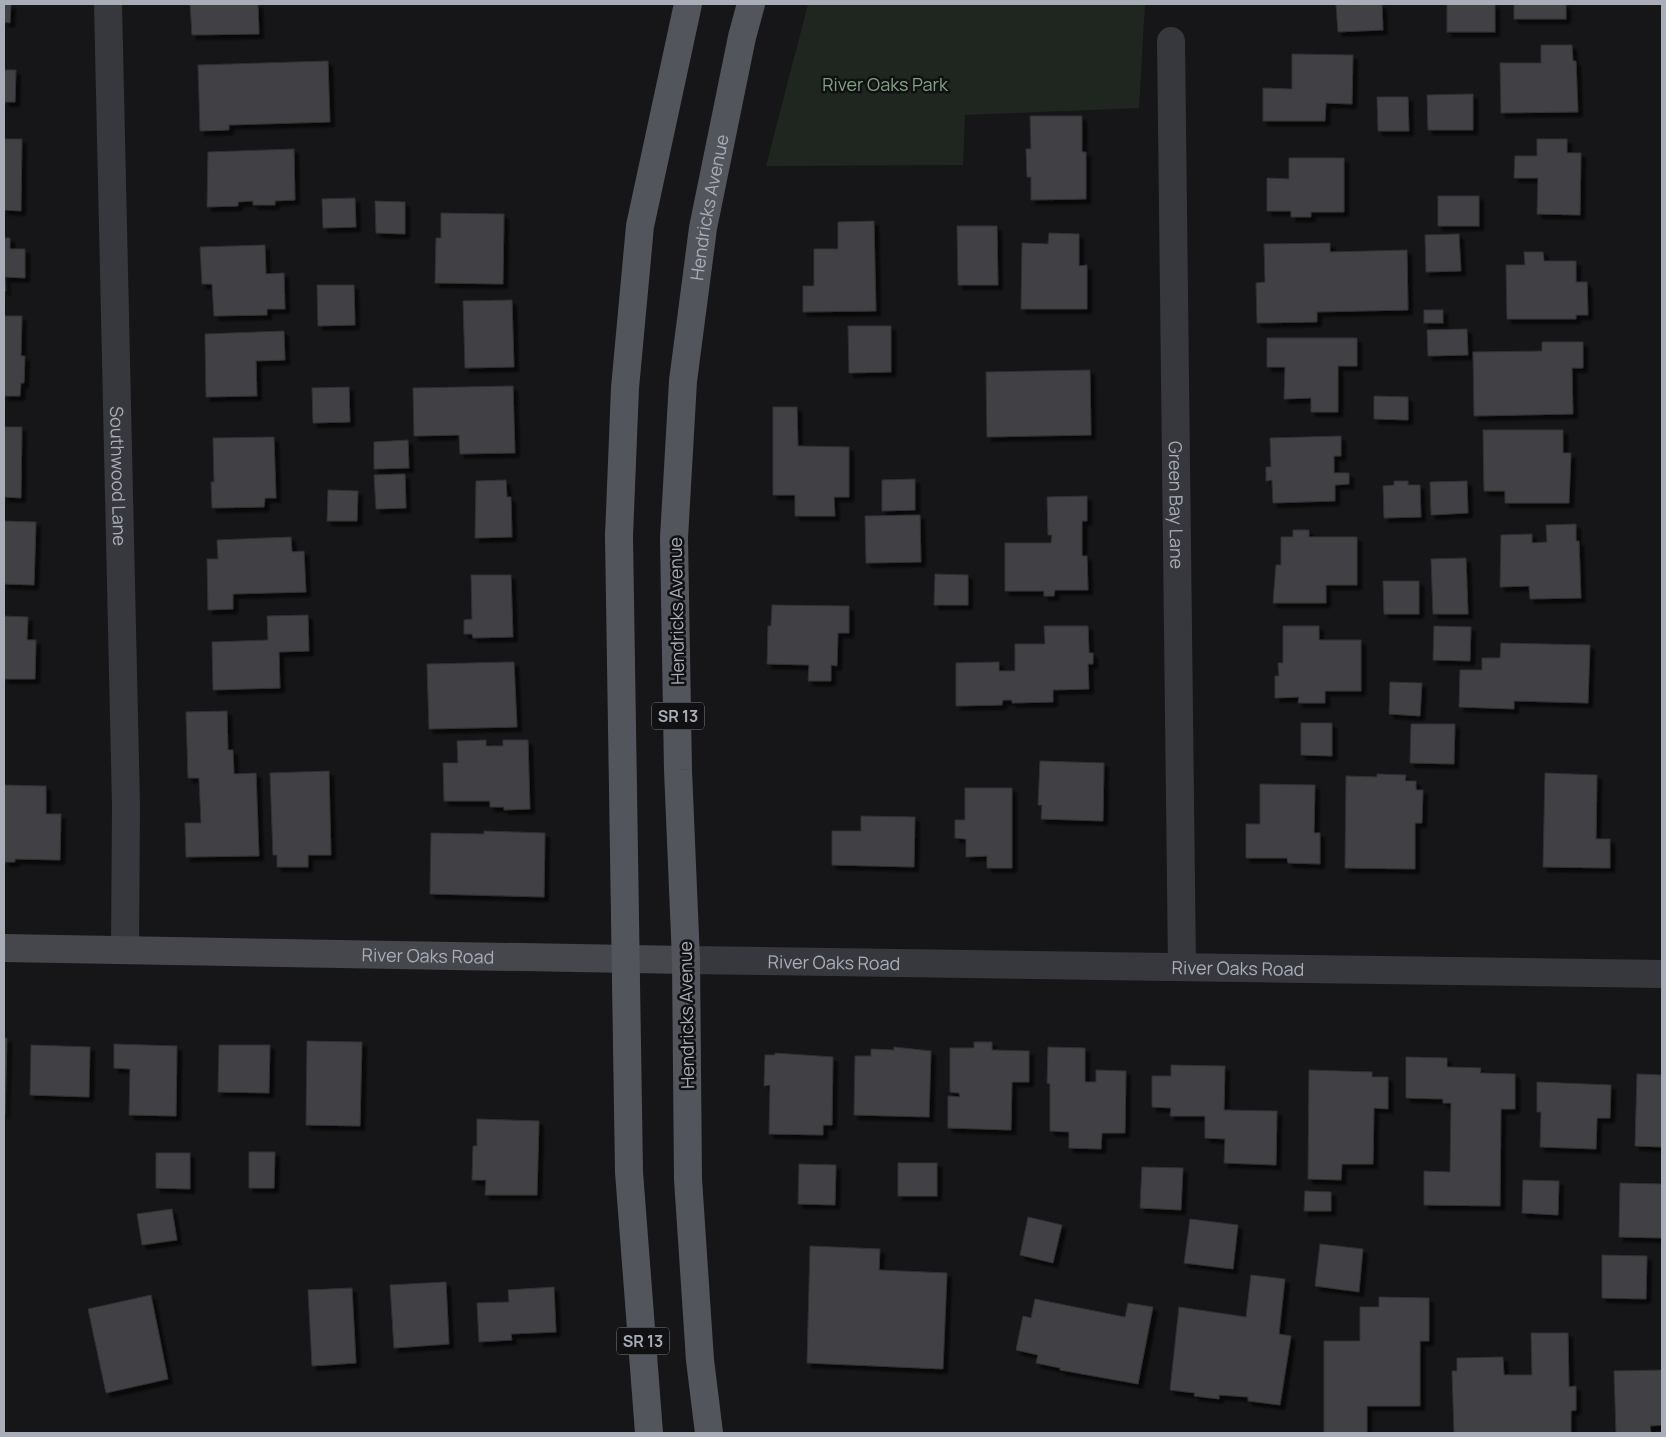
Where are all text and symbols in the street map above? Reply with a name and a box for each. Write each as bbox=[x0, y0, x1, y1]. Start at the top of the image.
park label: River Oaks Park bbox=[822, 72, 949, 96]
street label: Hendricks Avenue bbox=[684, 132, 734, 282]
street label: Southwood Lane bbox=[105, 406, 132, 546]
street label: Green Bay Lane bbox=[1164, 441, 1189, 569]
street label: Hendricks Avenue bbox=[663, 537, 689, 685]
road number: SR 13 bbox=[652, 702, 704, 729]
street label: Hendricks Avenue bbox=[673, 941, 699, 1089]
street label: River Oaks Road bbox=[361, 942, 494, 969]
street label: River Oaks Road bbox=[768, 949, 900, 975]
street label: River Oaks Road bbox=[1172, 955, 1304, 981]
road number: SR 13 bbox=[617, 1328, 669, 1354]

